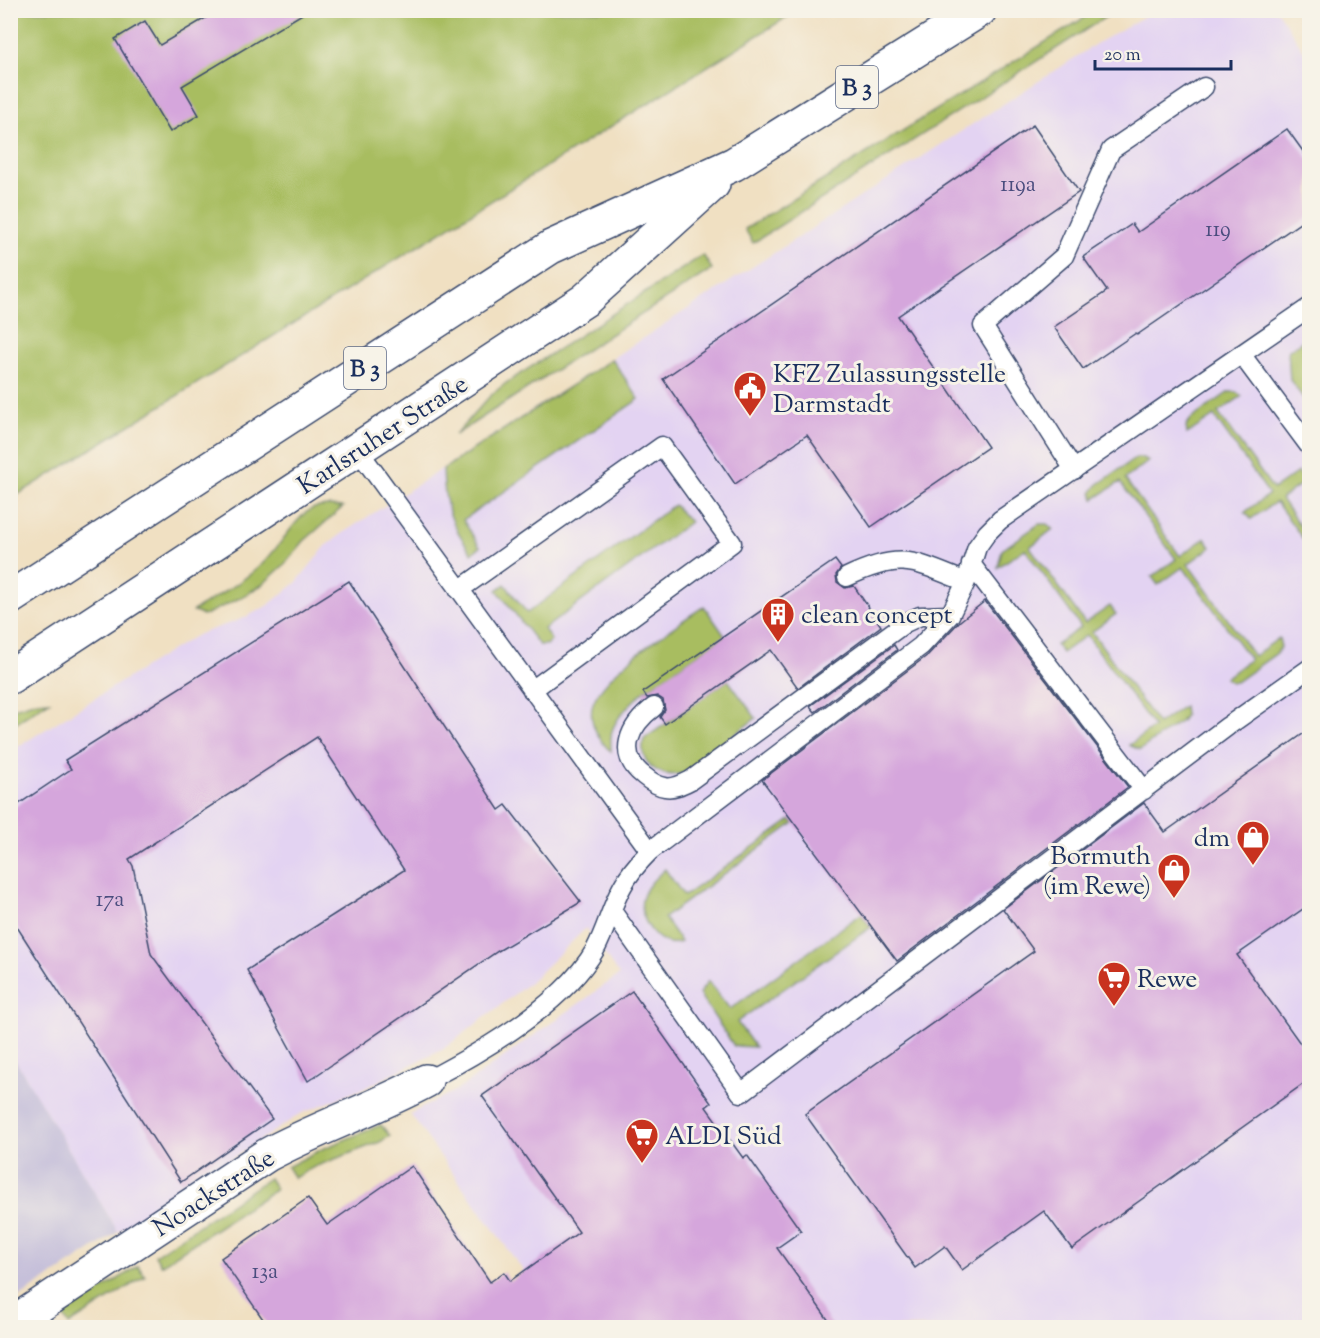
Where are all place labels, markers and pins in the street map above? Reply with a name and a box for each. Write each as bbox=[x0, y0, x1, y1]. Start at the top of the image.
place label: KFZ Zulassungsstelle Darmstadt bbox=[773, 357, 1006, 424]
public building icon: KFZ Zulassungsstelle Darmstadt bbox=[732, 370, 768, 417]
building icon: clean concept bbox=[760, 596, 796, 643]
place label: clean concept bbox=[801, 598, 953, 635]
shop icon: dm bbox=[1235, 819, 1271, 866]
place label: dm bbox=[1194, 821, 1230, 858]
place label: Bormuth (im Rewe) bbox=[1043, 839, 1151, 906]
shop icon: Bormuth (im Rewe) bbox=[1156, 852, 1192, 899]
supermarket icon: Rewe bbox=[1096, 960, 1132, 1007]
place label: Rewe bbox=[1137, 962, 1197, 999]
supermarket icon: ALDI Süd bbox=[624, 1117, 660, 1164]
place label: ALDI Süd bbox=[665, 1119, 782, 1156]

